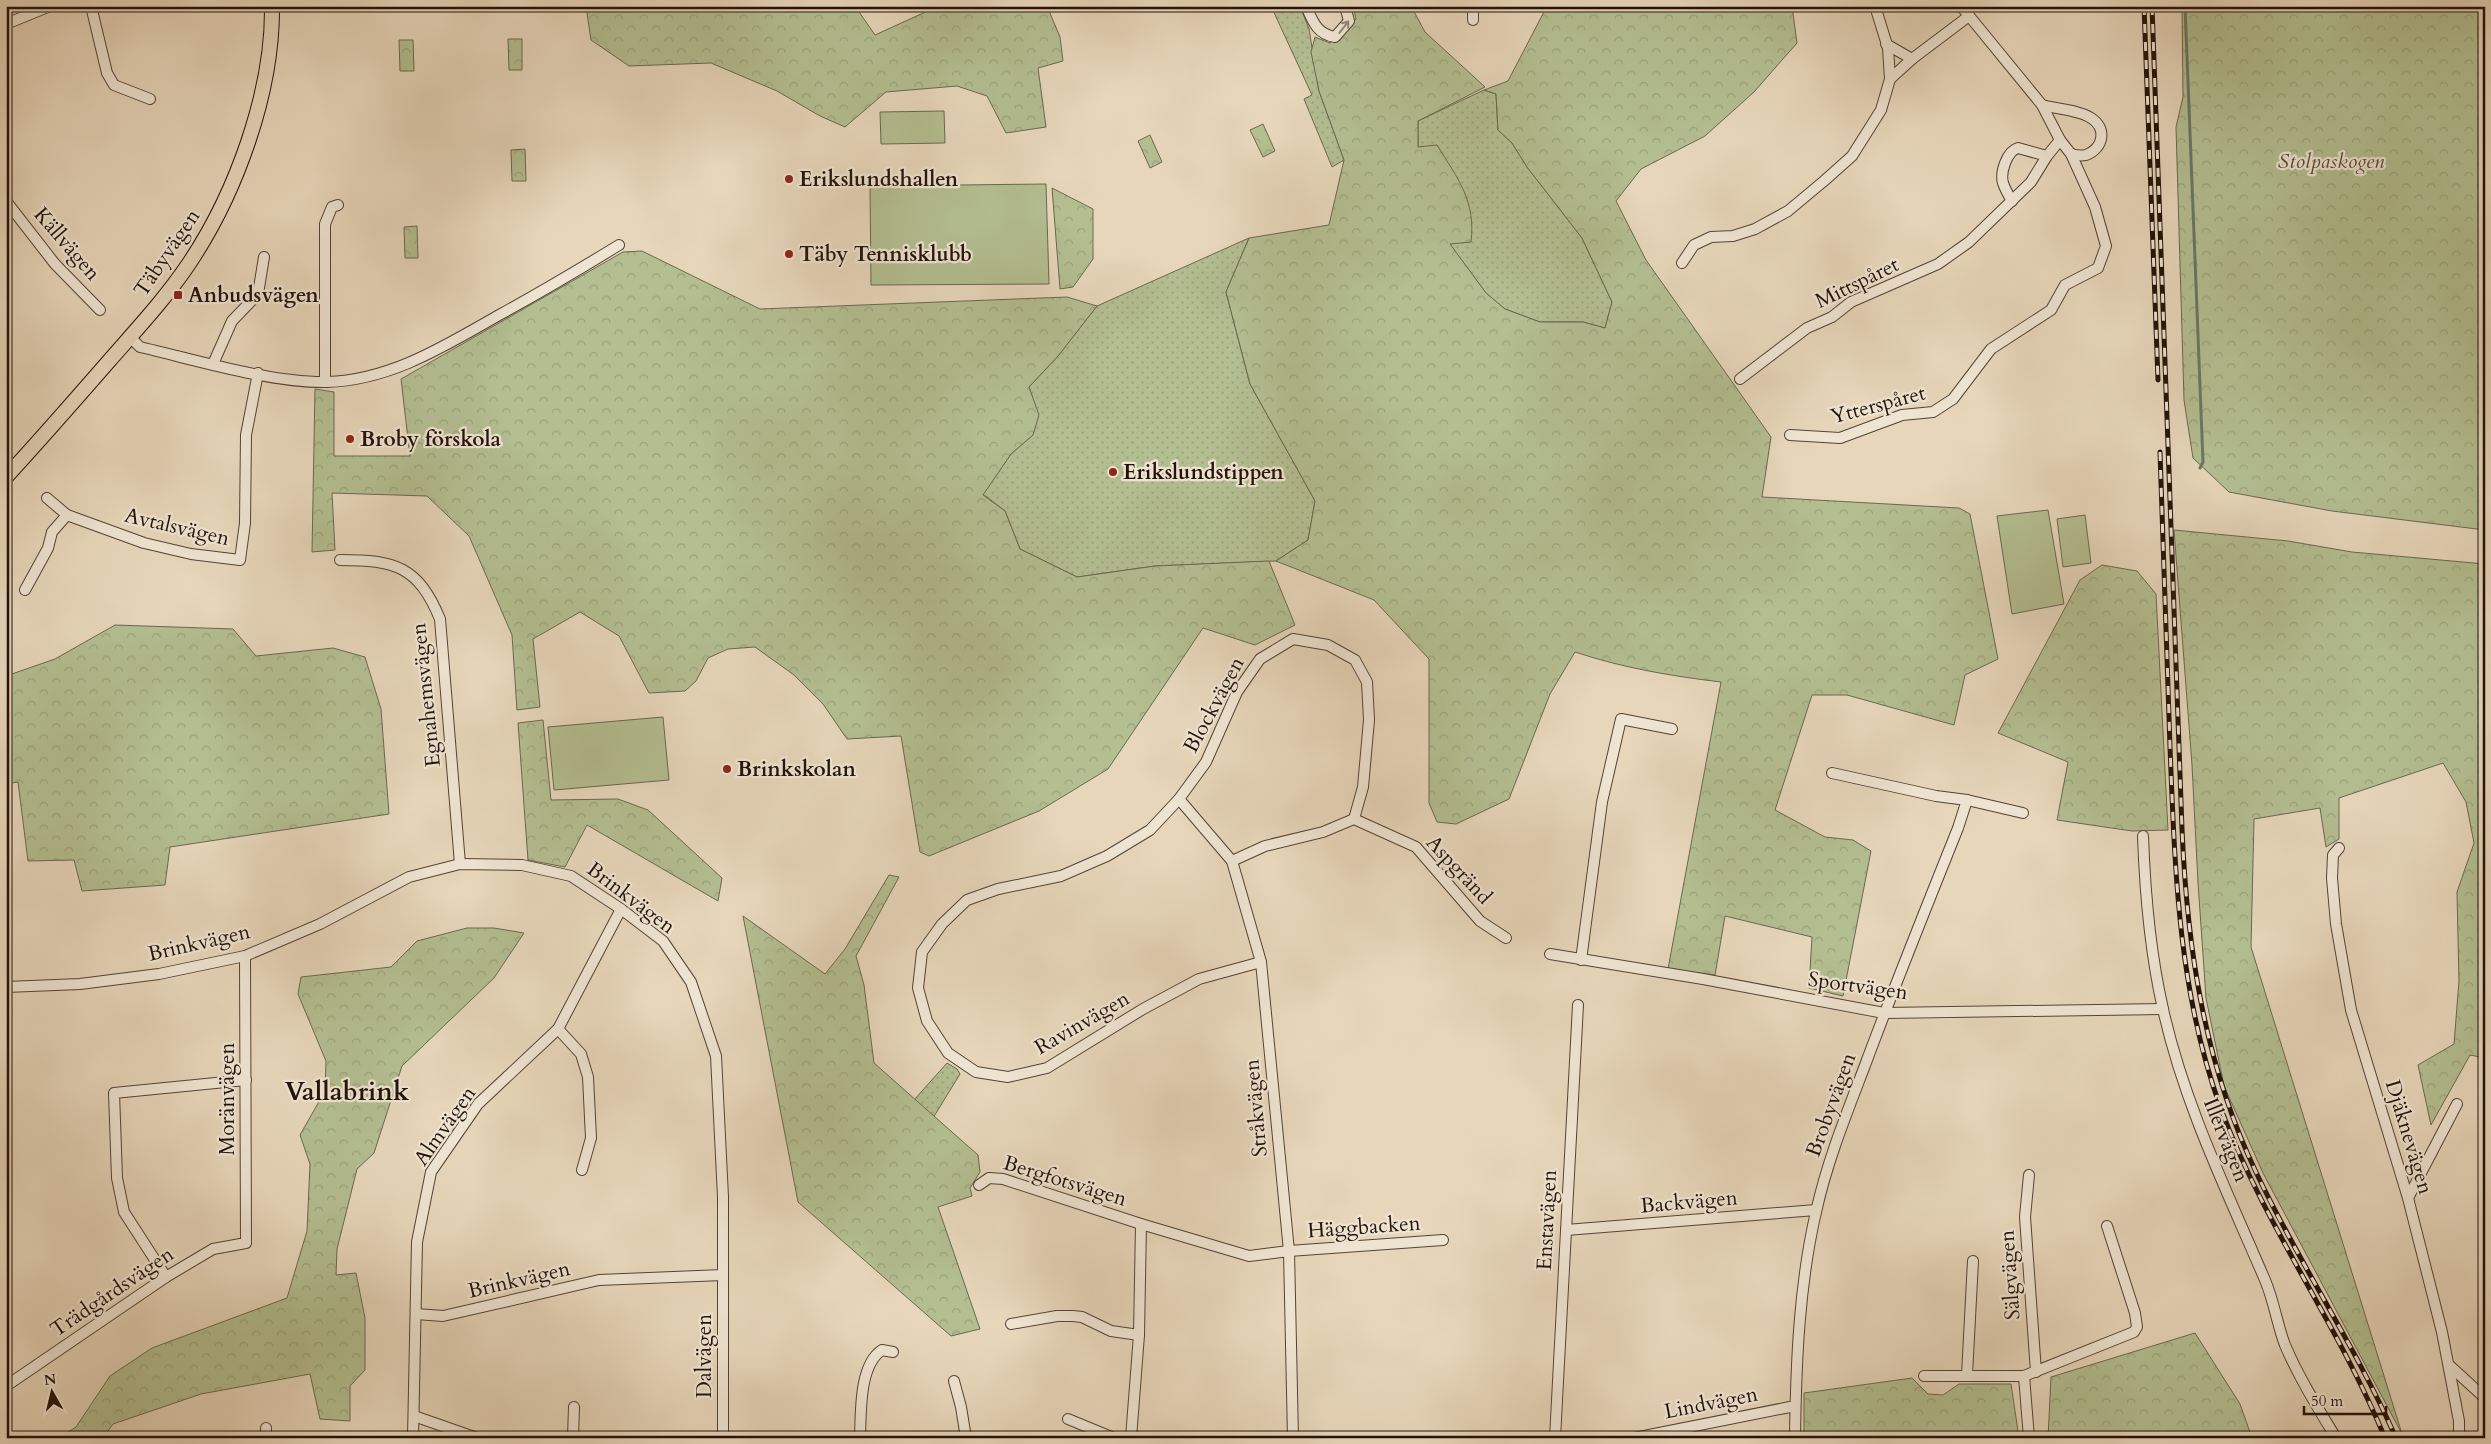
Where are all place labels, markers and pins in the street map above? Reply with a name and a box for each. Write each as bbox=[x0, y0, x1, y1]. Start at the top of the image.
place label: Erikslundshallen bbox=[799, 165, 959, 194]
marker: Erikslundshallen bbox=[783, 173, 795, 185]
place label: Täby Tennisklubb bbox=[799, 240, 972, 269]
marker: Täby Tennisklubb bbox=[783, 248, 795, 260]
place label: Anbudsvägen bbox=[188, 281, 319, 310]
marker: Anbudsvägen bbox=[172, 289, 184, 301]
place label: Broby förskola bbox=[360, 425, 502, 454]
marker: Broby förskola bbox=[344, 433, 356, 445]
place label: Erikslundstippen bbox=[1123, 458, 1284, 487]
marker: Erikslundstippen bbox=[1107, 466, 1119, 478]
place label: Brinkskolan bbox=[737, 755, 856, 784]
marker: Brinkskolan bbox=[721, 763, 733, 775]

